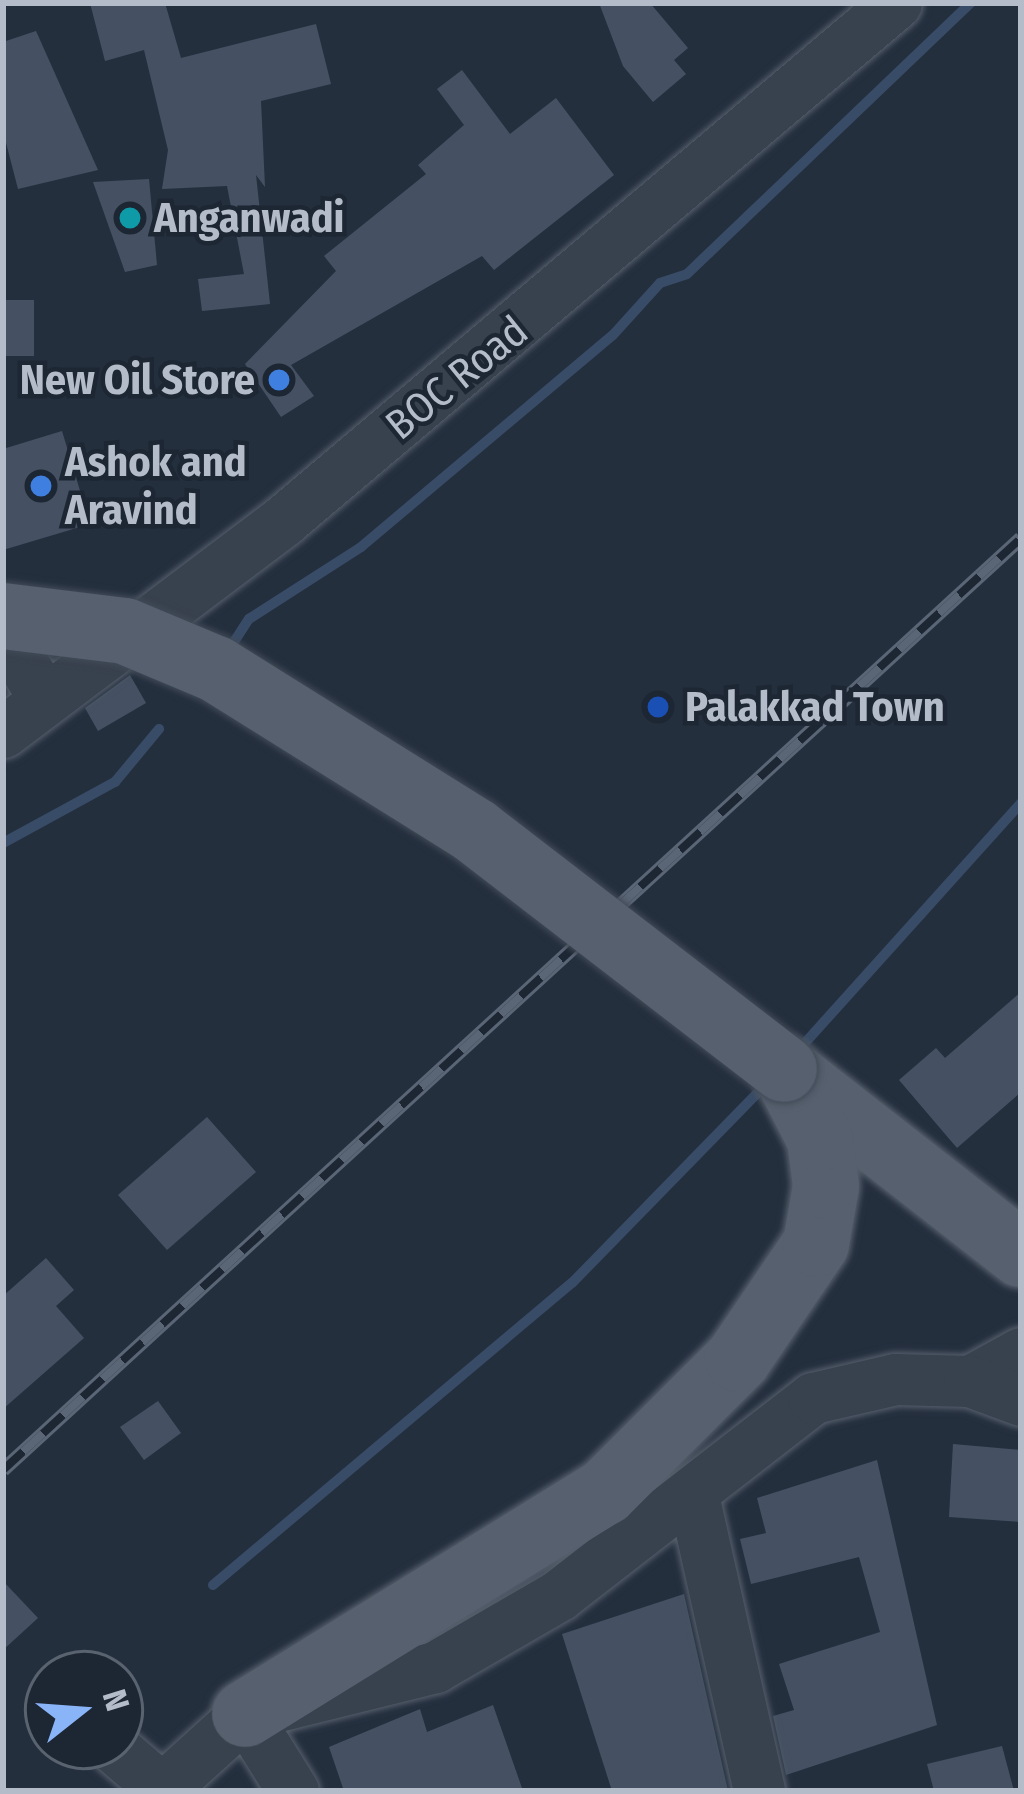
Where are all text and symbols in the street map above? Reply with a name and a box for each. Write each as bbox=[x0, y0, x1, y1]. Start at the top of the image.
place label: Anganwadi bbox=[154, 193, 344, 243]
marker: Anganwadi bbox=[117, 205, 143, 231]
street label: BOC Road bbox=[376, 306, 538, 450]
place label: New Oil Store bbox=[20, 355, 255, 405]
marker: New Oil Store bbox=[266, 367, 292, 393]
place label: Ashok and Aravind bbox=[65, 437, 247, 536]
marker: Ashok and Aravind bbox=[28, 473, 54, 499]
place label: Palakkad Town bbox=[685, 682, 945, 732]
marker: Palakkad Town bbox=[642, 691, 674, 723]
north arrow bbox=[24, 1650, 144, 1770]
text: N bbox=[94, 1685, 138, 1716]

